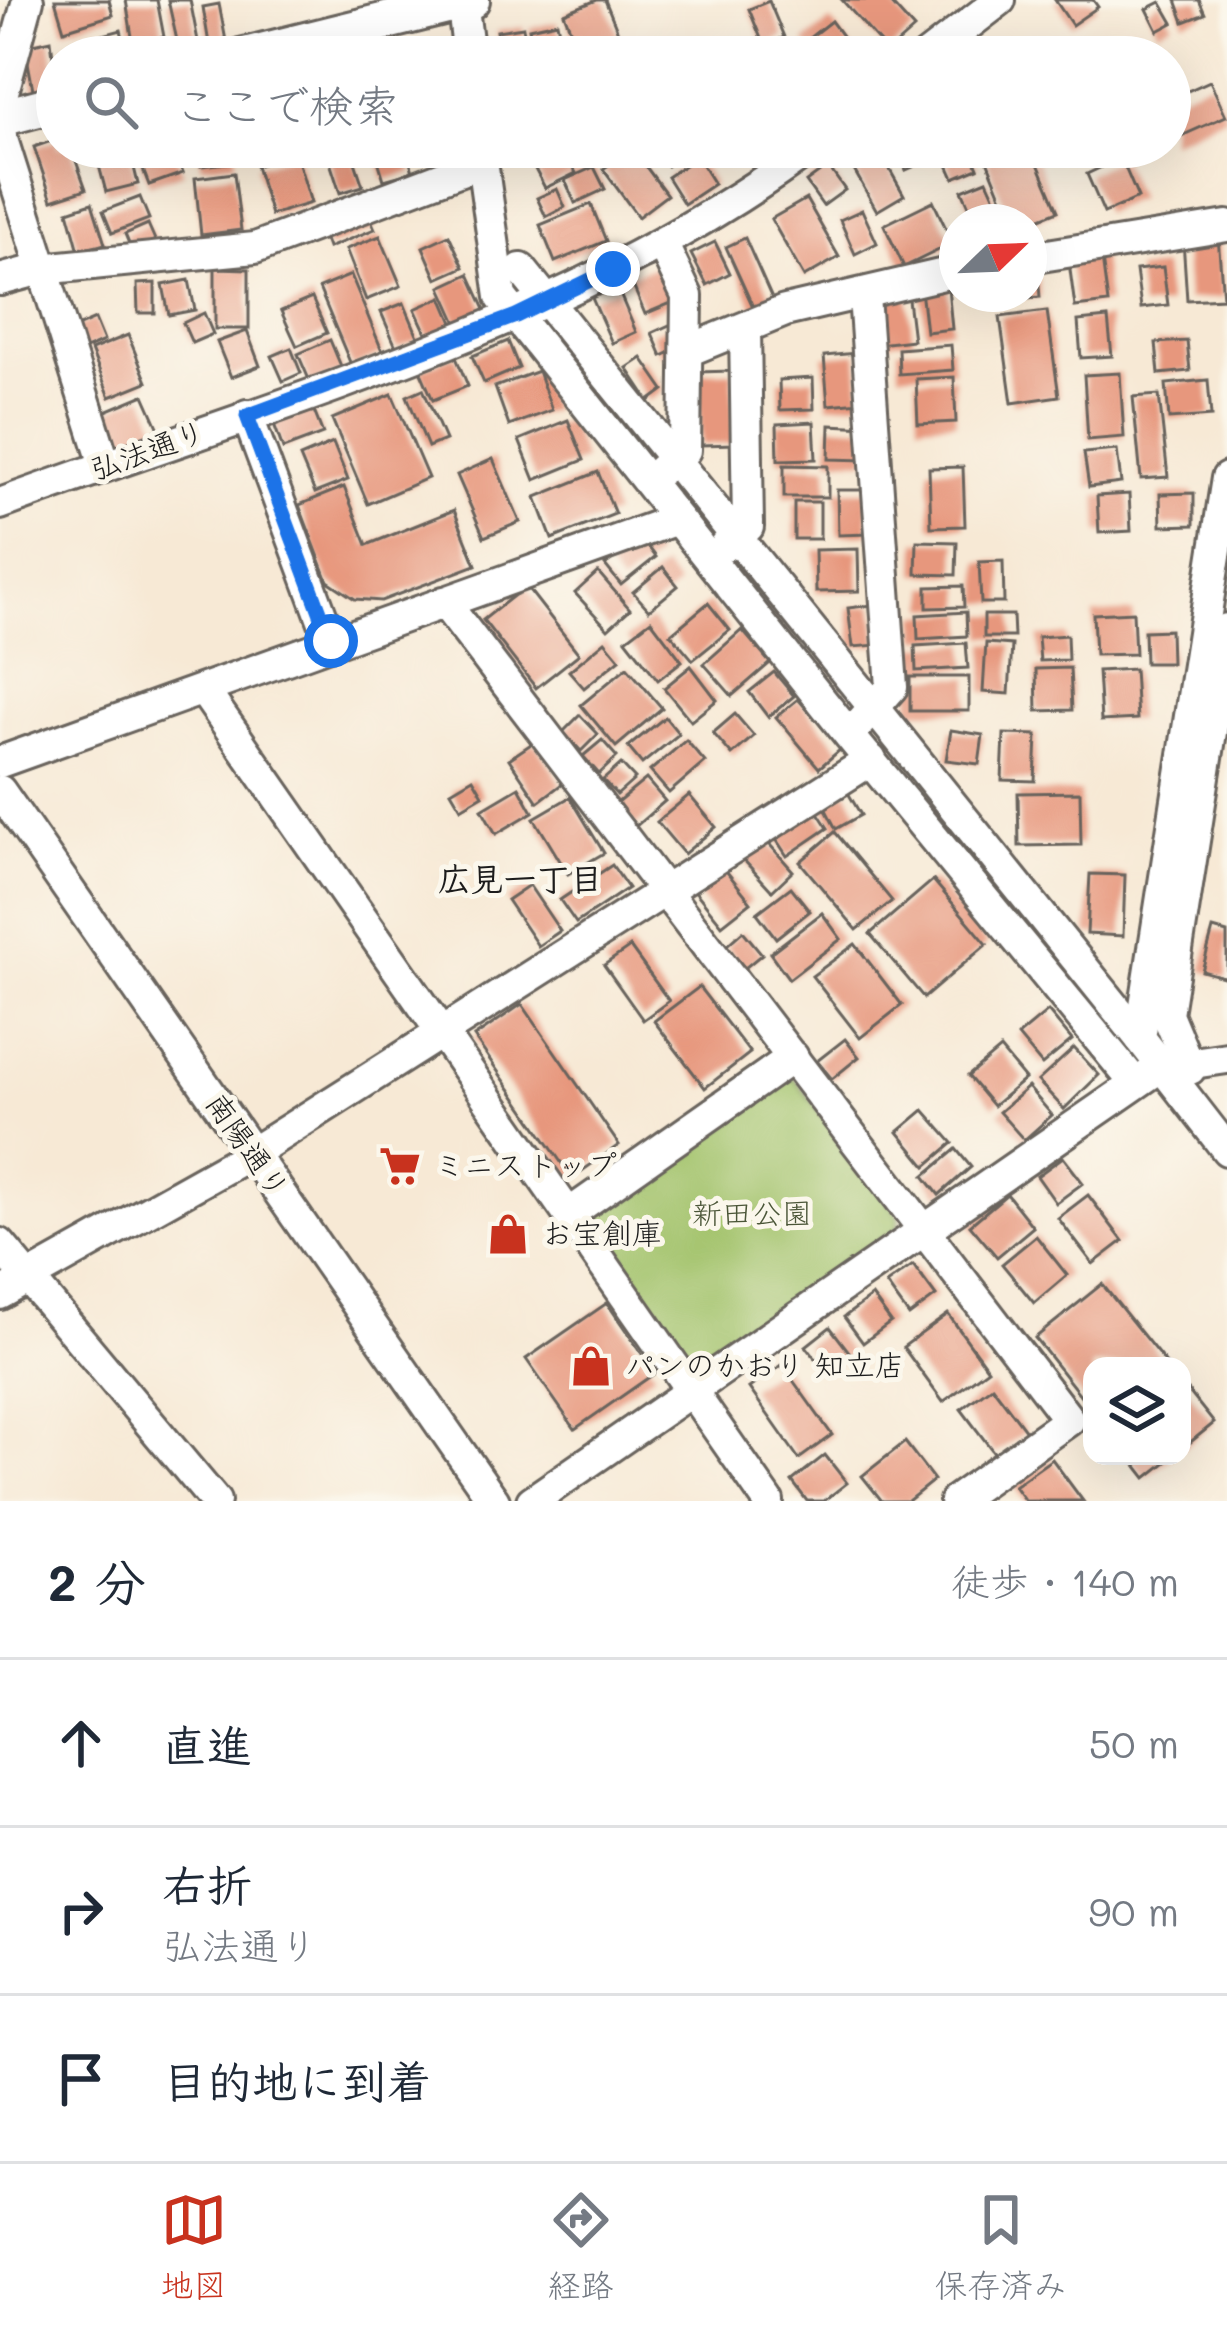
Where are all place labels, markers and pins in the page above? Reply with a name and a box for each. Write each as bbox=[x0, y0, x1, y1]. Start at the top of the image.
supermarket icon: ミニストップ bbox=[377, 1143, 423, 1189]
place label: ミニストップ bbox=[434, 1144, 617, 1184]
shop icon: お宝創庫 bbox=[485, 1211, 531, 1257]
place label: お宝創庫 bbox=[542, 1212, 662, 1252]
shop icon: パンのかおり 知立店 bbox=[568, 1343, 614, 1389]
place label: パンのかおり 知立店 bbox=[625, 1344, 905, 1384]

